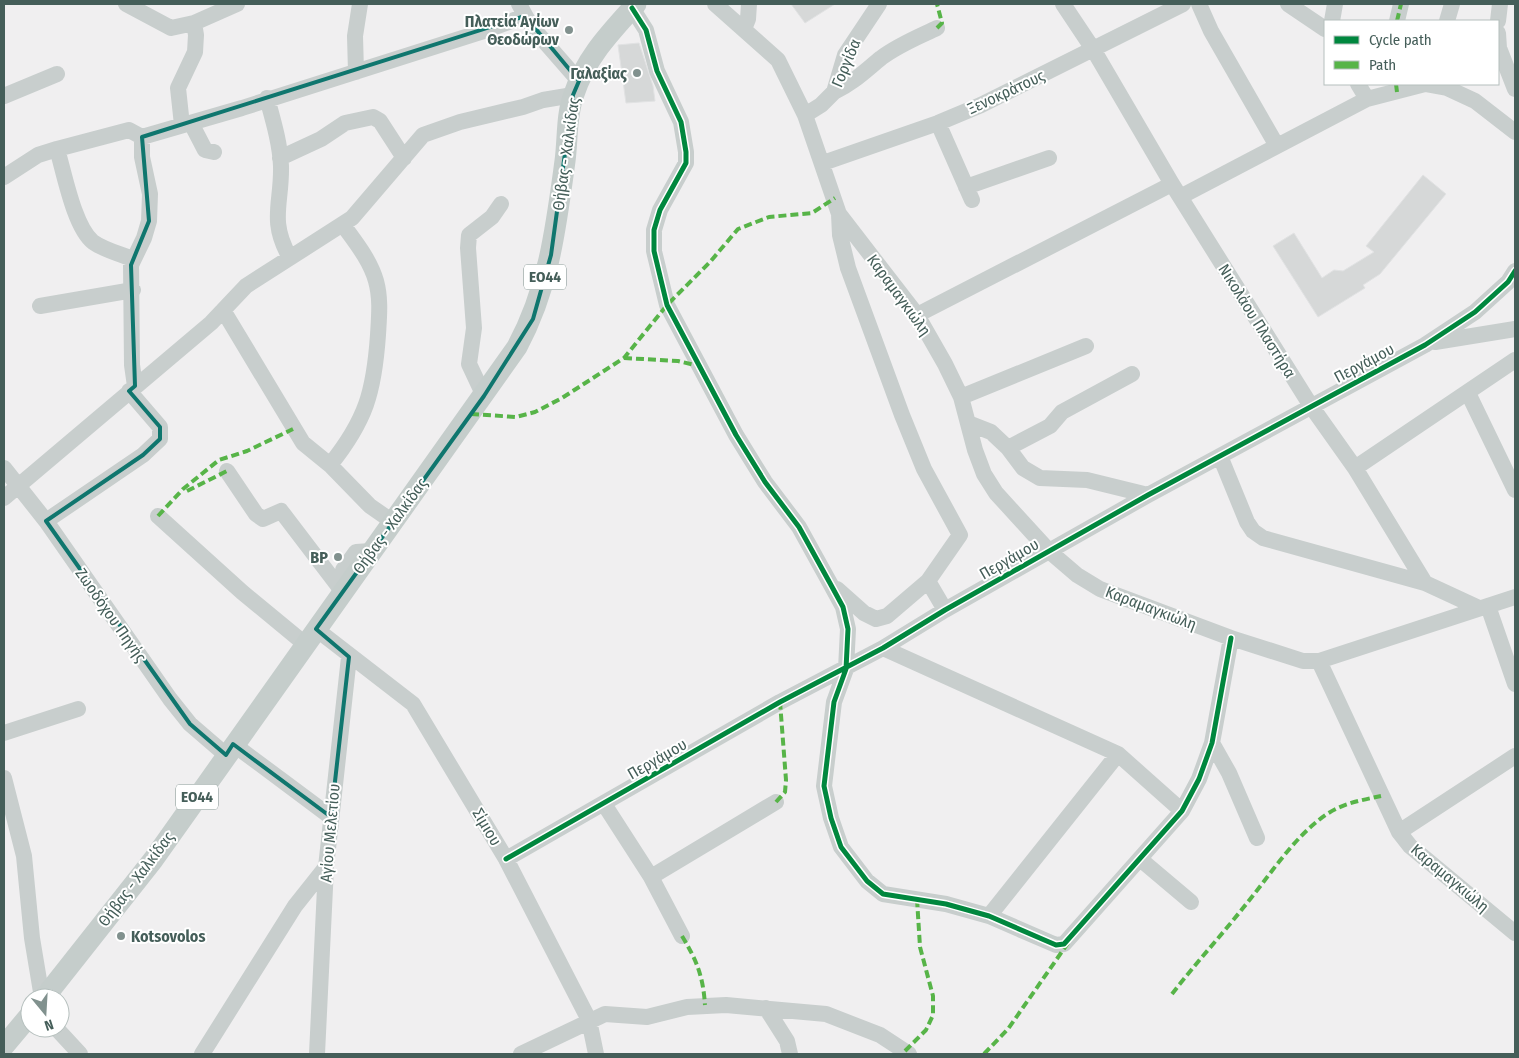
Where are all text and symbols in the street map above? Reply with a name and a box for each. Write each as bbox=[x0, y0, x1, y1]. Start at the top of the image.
place label: Πλατεία Αγίων Θεοδώρων bbox=[465, 12, 560, 49]
legend bbox=[1324, 20, 1499, 85]
marker: Πλατεία Αγίων Θεοδώρων bbox=[563, 24, 575, 36]
text: Cycle path bbox=[1369, 31, 1432, 49]
street label: Γοργίδα bbox=[827, 36, 865, 90]
text: Path bbox=[1369, 56, 1396, 74]
place label: Γαλαξίας bbox=[570, 64, 627, 83]
street label: Ξενοκράτους bbox=[964, 66, 1048, 118]
marker: Γαλαξίας bbox=[631, 67, 643, 79]
street label: Θήβας - Χαλκίδας bbox=[549, 96, 583, 212]
street label: Καραμαγκιώλη bbox=[863, 251, 935, 339]
street label: Νικολάου Πλαστήρα bbox=[1214, 260, 1300, 382]
road number: ΕΟ44 bbox=[524, 264, 566, 290]
street label: Περγάμου bbox=[1331, 339, 1397, 387]
street label: Θήβας - Χαλκίδας bbox=[349, 474, 431, 578]
street label: Περγάμου bbox=[976, 534, 1042, 584]
place label: BP bbox=[310, 548, 328, 567]
marker: BP bbox=[332, 551, 344, 563]
street label: Ζωοδόχου Πηγής bbox=[72, 564, 151, 666]
street label: Καραμαγκιώλη bbox=[1103, 582, 1199, 634]
street label: Περγάμου bbox=[624, 734, 690, 784]
street label: Αγίου Μελετίου bbox=[316, 783, 344, 883]
road number: ΕΟ44 bbox=[176, 784, 218, 810]
street label: Σίμιου bbox=[468, 805, 506, 849]
street label: Θήβας - Χαλκίδας bbox=[94, 828, 178, 930]
street label: Καραμαγκιώλη bbox=[1407, 840, 1493, 916]
place label: Kotsovolos bbox=[131, 927, 205, 946]
marker: Kotsovolos bbox=[115, 930, 127, 942]
north arrow bbox=[20, 988, 70, 1038]
text: N bbox=[42, 1016, 55, 1034]

